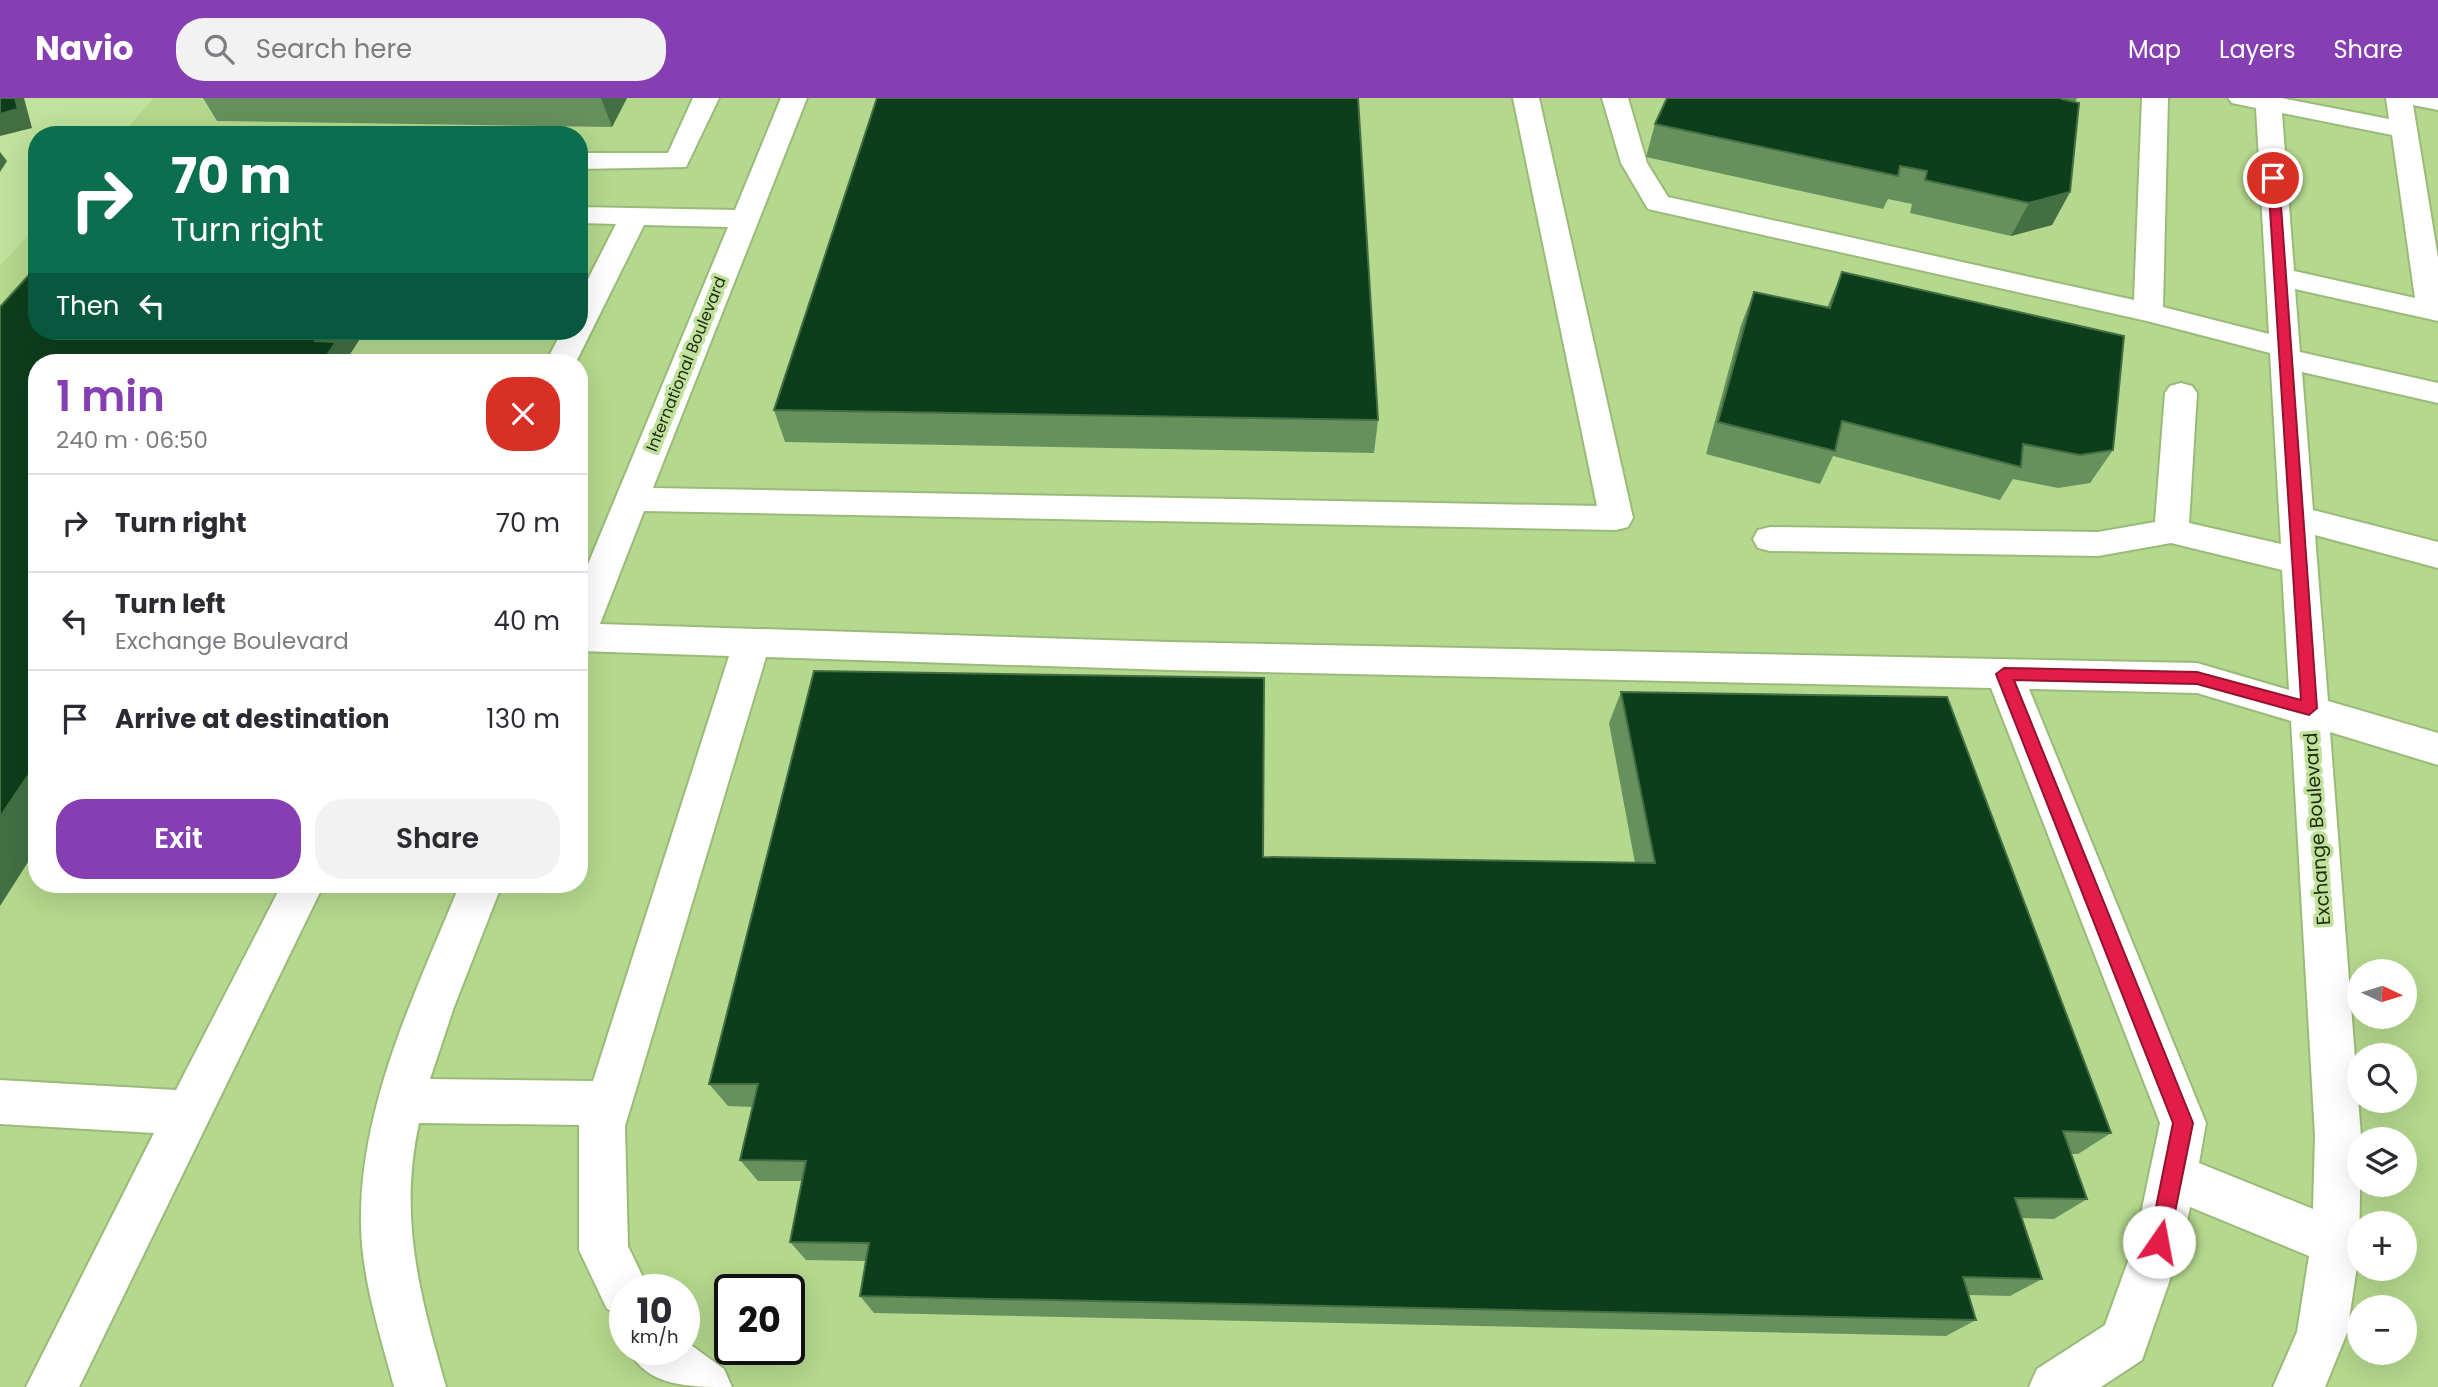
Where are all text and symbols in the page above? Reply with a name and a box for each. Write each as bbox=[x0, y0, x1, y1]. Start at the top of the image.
search box bbox=[176, 18, 666, 81]
text: Navio bbox=[35, 25, 134, 72]
icon: search bbox=[200, 30, 238, 68]
text: Search here bbox=[256, 31, 412, 67]
text: Map bbox=[2128, 33, 2181, 66]
text: Layers bbox=[2219, 33, 2295, 66]
text: Share bbox=[2333, 33, 2403, 66]
text: 70 m bbox=[171, 142, 291, 210]
pin bbox=[2243, 148, 2303, 208]
icon: right bbox=[56, 154, 147, 245]
icon: arrive bbox=[2254, 159, 2292, 197]
text: Turn right bbox=[171, 207, 323, 252]
street label: International Boulevard bbox=[640, 273, 732, 455]
icon: left bbox=[133, 287, 171, 325]
text: Then bbox=[56, 288, 119, 324]
text: 1 min bbox=[56, 367, 165, 426]
button: close bbox=[486, 377, 560, 451]
text: 240 m · 06:50 bbox=[56, 424, 208, 456]
icon: right bbox=[56, 504, 94, 542]
text: Turn right bbox=[115, 505, 247, 541]
text: 70 m bbox=[496, 505, 560, 541]
text: Turn left bbox=[115, 586, 226, 622]
icon: left bbox=[56, 602, 94, 640]
text: 40 m bbox=[494, 603, 560, 639]
text: Exchange Boulevard bbox=[115, 625, 349, 657]
icon: arrive bbox=[56, 700, 94, 738]
text: Arrive at destination bbox=[115, 701, 390, 737]
text: 130 m bbox=[486, 701, 560, 737]
street label: Exchange Boulevard bbox=[2297, 732, 2337, 926]
button: Exit bbox=[56, 799, 301, 879]
button: Share bbox=[315, 799, 560, 879]
north arrow bbox=[2347, 959, 2417, 1029]
map controls bbox=[2347, 959, 2417, 1365]
button: search bbox=[2347, 1043, 2417, 1113]
button: layers bbox=[2347, 1127, 2417, 1197]
position arrow bbox=[2122, 1205, 2196, 1279]
button: + bbox=[2347, 1211, 2417, 1281]
speed limit sign: 20 bbox=[714, 1274, 805, 1365]
text: 10 bbox=[637, 1286, 672, 1335]
button: − bbox=[2347, 1295, 2417, 1365]
text: km/h bbox=[631, 1324, 678, 1349]

